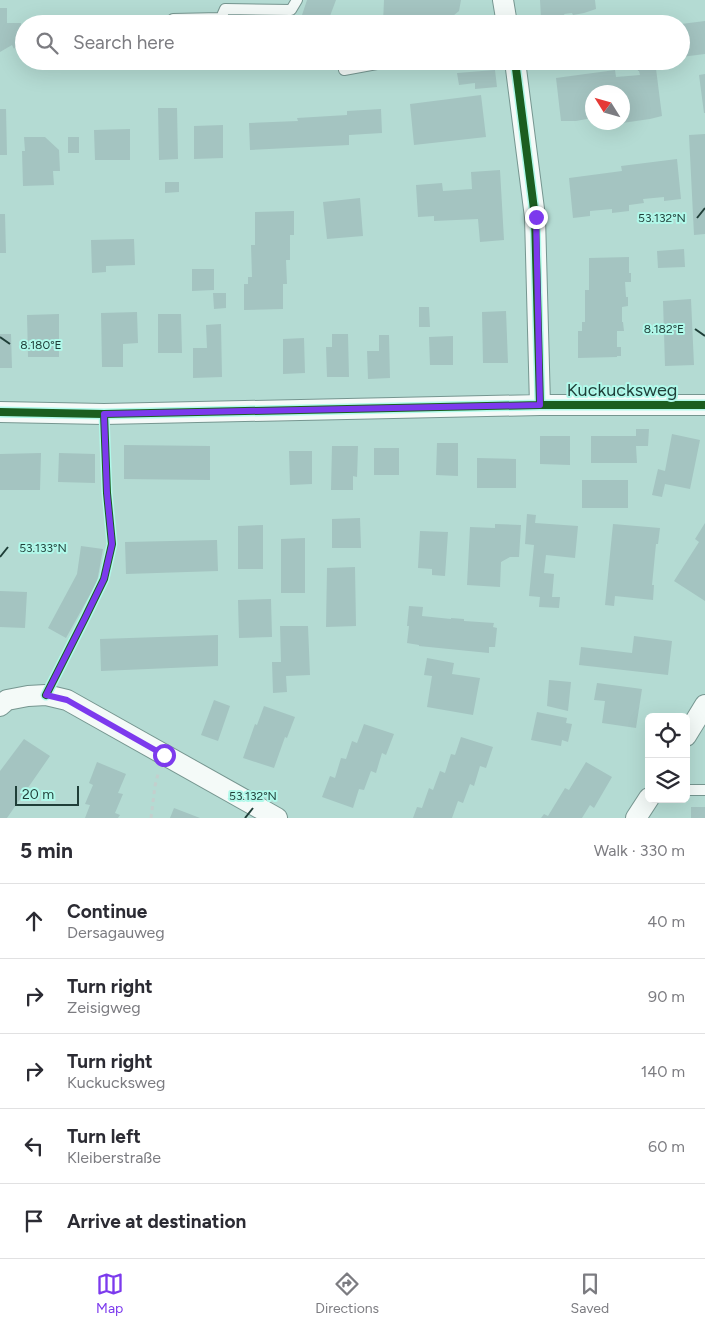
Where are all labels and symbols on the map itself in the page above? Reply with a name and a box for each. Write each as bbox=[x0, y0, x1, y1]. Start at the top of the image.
north arrow bbox=[585, 85, 630, 130]
route end bbox=[525, 206, 548, 229]
text: 53.132°N bbox=[638, 211, 686, 225]
text: 8.182°E bbox=[644, 322, 684, 336]
text: 8.180°E bbox=[20, 338, 62, 352]
street label: Kuckucksweg bbox=[567, 379, 677, 401]
text: 53.133°N bbox=[19, 541, 67, 555]
route start bbox=[153, 744, 176, 767]
scale bar bbox=[15, 783, 79, 806]
text: 53.132°N bbox=[229, 789, 277, 803]

